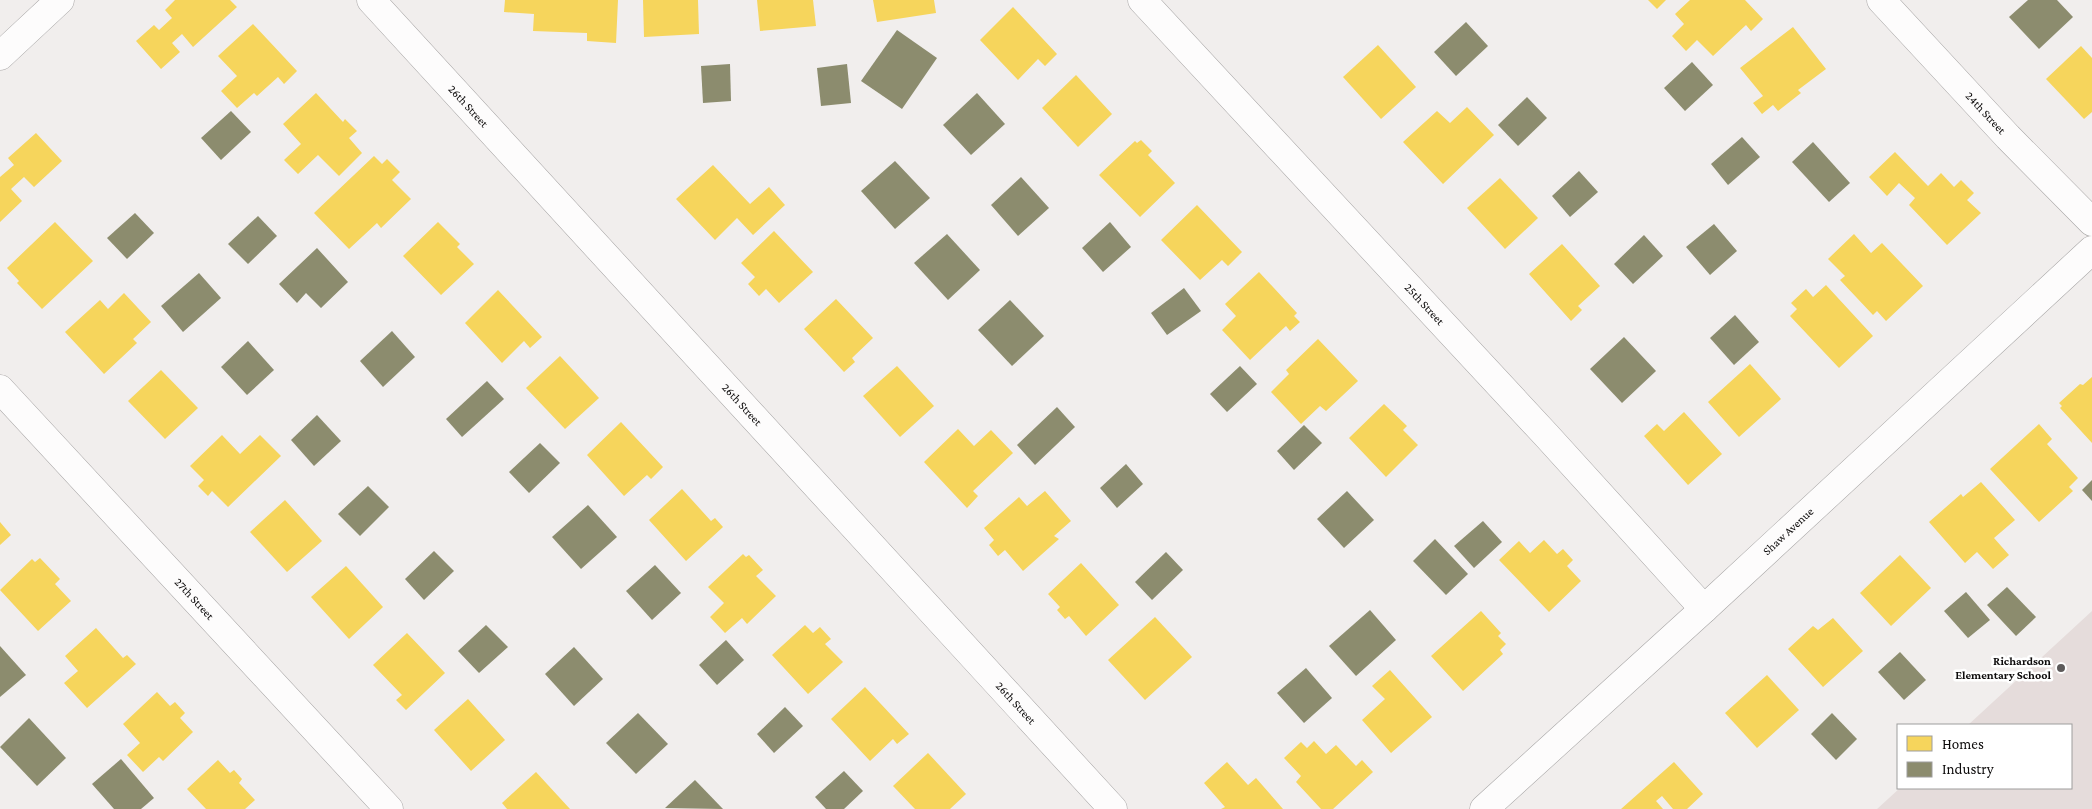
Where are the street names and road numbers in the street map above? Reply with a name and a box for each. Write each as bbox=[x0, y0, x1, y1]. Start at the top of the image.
street label: 26th Street bbox=[445, 82, 492, 131]
street label: 24th Street bbox=[1963, 89, 2009, 138]
street label: 25th Street bbox=[1402, 280, 1448, 329]
street label: 26th Street bbox=[719, 380, 766, 429]
street label: Shaw Avenue bbox=[1760, 504, 1816, 558]
street label: 27th Street bbox=[172, 575, 218, 623]
street label: 26th Street bbox=[993, 679, 1039, 728]

